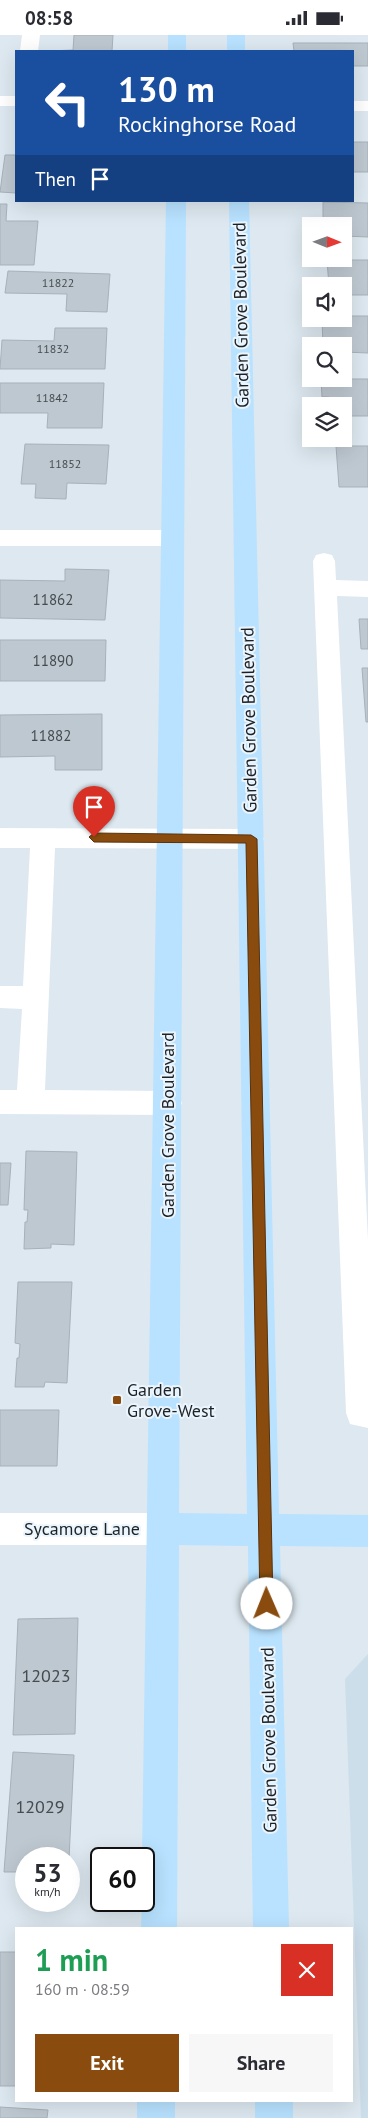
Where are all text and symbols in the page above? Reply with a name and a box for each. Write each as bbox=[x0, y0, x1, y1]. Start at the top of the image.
text: 08:58 bbox=[25, 6, 73, 30]
text: 130 m bbox=[118, 66, 215, 112]
icon: left bbox=[35, 70, 100, 135]
text: Rockinghorse Road bbox=[118, 110, 296, 138]
icon: arrive bbox=[86, 165, 114, 193]
text: Then bbox=[35, 167, 76, 191]
north arrow bbox=[302, 217, 352, 267]
map controls bbox=[302, 217, 352, 447]
street label: Garden Grove Boulevard bbox=[227, 222, 254, 408]
house number: 11822 bbox=[42, 275, 74, 290]
button: sound bbox=[302, 277, 352, 327]
button: search bbox=[302, 337, 352, 387]
house number: 11832 bbox=[37, 341, 69, 356]
house number: 11842 bbox=[36, 390, 68, 405]
button: layers bbox=[302, 397, 352, 447]
house number: 11852 bbox=[49, 456, 81, 471]
house number: 11862 bbox=[33, 590, 73, 609]
street label: Garden Grove Boulevard bbox=[235, 627, 262, 813]
house number: 11890 bbox=[33, 651, 73, 670]
house number: 11882 bbox=[31, 726, 71, 745]
pin bbox=[73, 786, 115, 837]
icon: arrive bbox=[80, 793, 108, 821]
street label: Garden Grove Boulevard bbox=[156, 1032, 179, 1218]
place label: Garden Grove-West bbox=[127, 1378, 215, 1422]
marker: Garden Grove-West bbox=[111, 1394, 123, 1406]
street label: Sycamore Lane bbox=[24, 1517, 140, 1540]
position arrow bbox=[240, 1577, 292, 1629]
street label: Garden Grove Boulevard bbox=[255, 1647, 282, 1833]
house number: 12023 bbox=[21, 1664, 71, 1687]
house number: 12029 bbox=[15, 1795, 65, 1818]
speed limit sign: 60 bbox=[90, 1847, 155, 1912]
text: 53 bbox=[33, 1857, 62, 1889]
text: km/h bbox=[34, 1884, 61, 1899]
text: 1 min bbox=[35, 1940, 108, 1979]
button: close bbox=[281, 1944, 333, 1996]
text: 160 m · 08:59 bbox=[35, 1979, 130, 1999]
button: Exit bbox=[35, 2034, 179, 2092]
button: Share bbox=[189, 2034, 333, 2092]

